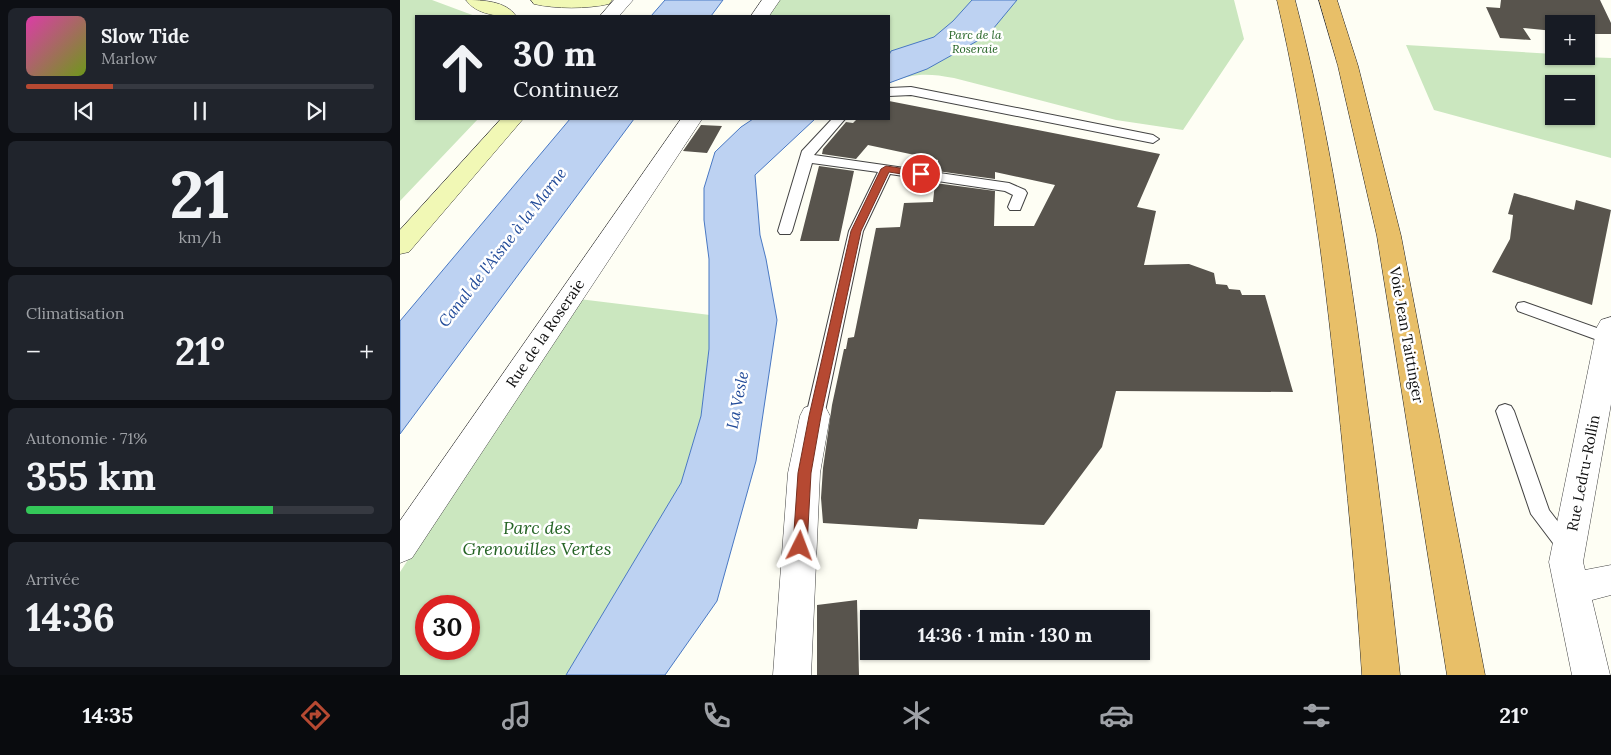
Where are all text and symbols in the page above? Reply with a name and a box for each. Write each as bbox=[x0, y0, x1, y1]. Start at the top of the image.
map controls bbox=[1545, 15, 1595, 125]
button: + bbox=[1545, 15, 1595, 65]
text: Slow Tide bbox=[101, 24, 189, 48]
park label: Parc de la Roseraie bbox=[948, 27, 1002, 56]
text: 30 m bbox=[513, 31, 596, 76]
icon: ahead bbox=[430, 35, 495, 100]
text: Marlow bbox=[101, 48, 157, 68]
text: Continuez bbox=[513, 75, 619, 103]
button: − bbox=[1545, 75, 1595, 125]
icon: previous bbox=[70, 97, 98, 125]
icon: pause bbox=[186, 97, 214, 125]
icon: next bbox=[302, 97, 330, 125]
text: 21 bbox=[169, 153, 231, 236]
pin bbox=[900, 153, 942, 195]
icon: arrive bbox=[907, 160, 935, 188]
water label: Canal de l'Aisne à la Marne bbox=[434, 163, 571, 331]
text: km/h bbox=[178, 227, 222, 247]
street label: Voie Jean Taittinger bbox=[1385, 264, 1428, 405]
street label: Rue de la Roseraie bbox=[502, 275, 588, 391]
text: Climatisation bbox=[26, 303, 124, 323]
text: 21° bbox=[175, 327, 225, 375]
text: − bbox=[26, 334, 41, 370]
text: + bbox=[359, 334, 374, 370]
water label: La Vesle bbox=[722, 369, 752, 431]
street label: Rue Ledru-Rollin bbox=[1562, 413, 1604, 533]
text: Autonomie · 71% bbox=[26, 428, 147, 448]
text: 355 km bbox=[26, 452, 156, 500]
park label: Parc des Grenouilles Vertes bbox=[463, 516, 611, 560]
position arrow bbox=[773, 519, 825, 571]
text: Arrivée bbox=[26, 569, 80, 589]
text: 14:36 bbox=[26, 593, 115, 641]
speed limit sign: 30 bbox=[415, 595, 480, 660]
text: 14:36 · 1 min · 130 m bbox=[918, 623, 1092, 647]
icon: directions bbox=[298, 698, 333, 733]
icon: music bbox=[499, 698, 534, 733]
icon: phone bbox=[699, 698, 734, 733]
icon: climate bbox=[899, 698, 934, 733]
icon: car bbox=[1099, 698, 1134, 733]
icon: filters bbox=[1299, 698, 1334, 733]
text: 14:35 bbox=[83, 701, 133, 729]
text: 21° bbox=[1499, 701, 1528, 729]

